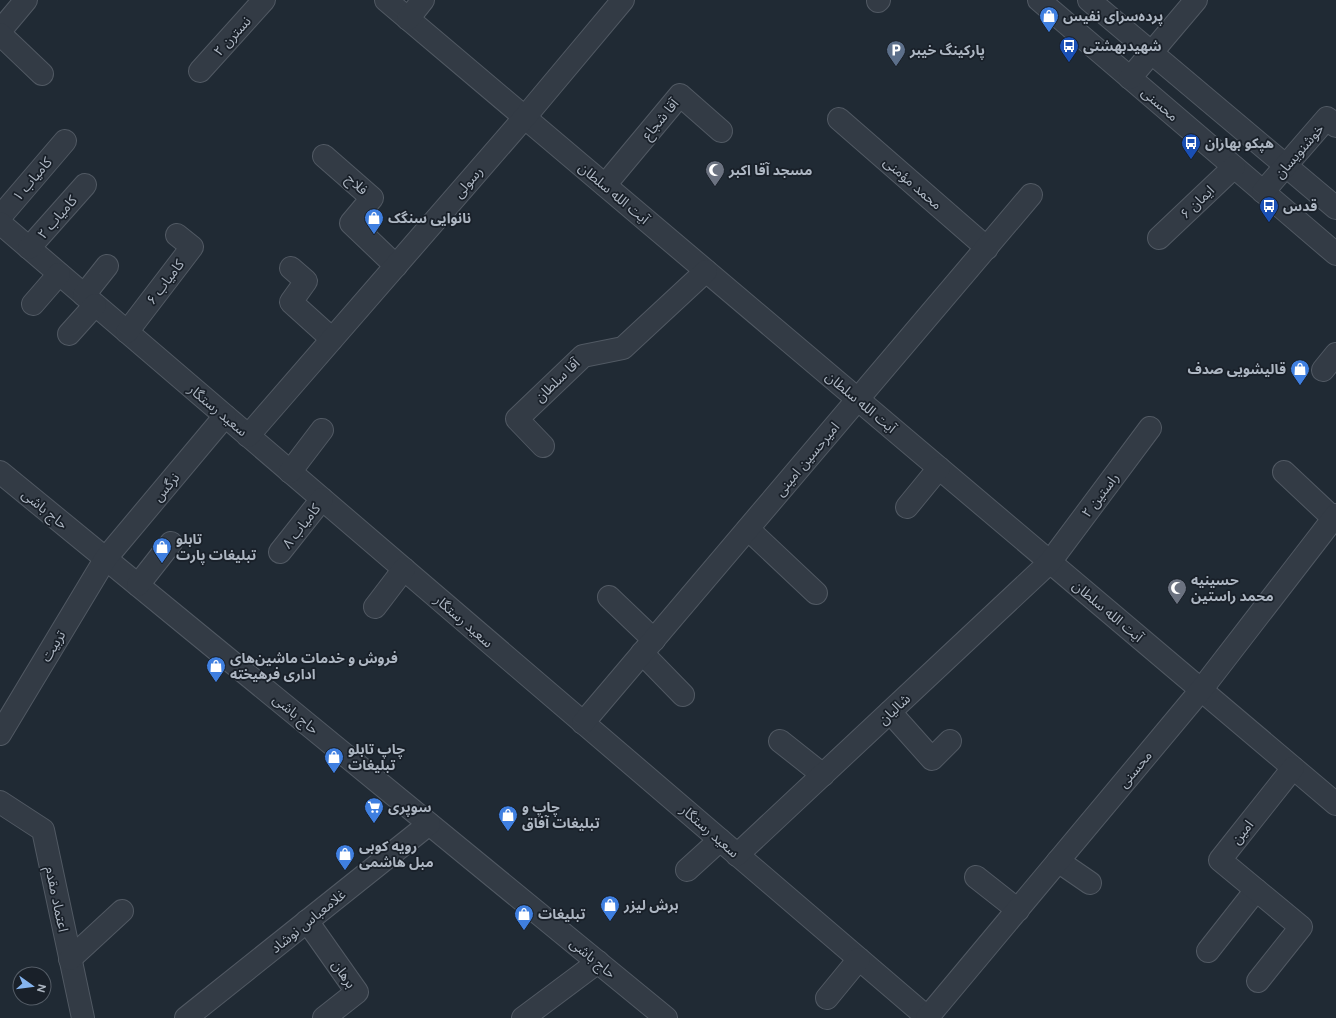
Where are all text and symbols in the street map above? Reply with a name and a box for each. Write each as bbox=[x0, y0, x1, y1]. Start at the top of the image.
shop icon: پرده‌سرای نفیس bbox=[1038, 5, 1060, 33]
place label: پرده‌سرای نفیس bbox=[1063, 7, 1163, 26]
street label: نسترن ۲ bbox=[209, 12, 255, 60]
bus stop icon: شهیدبهشتی bbox=[1058, 35, 1080, 63]
place label: شهیدبهشتی bbox=[1083, 37, 1162, 55]
parking icon: پارکینگ خیبر bbox=[885, 39, 907, 67]
place label: پارکینگ خیبر bbox=[909, 41, 985, 60]
street label: محسنی bbox=[1138, 83, 1182, 125]
street label: آقا شجاع bbox=[638, 94, 685, 145]
street label: خوشنویسان bbox=[1270, 120, 1328, 182]
bus stop icon: هپکو بهاران bbox=[1180, 132, 1202, 160]
place label: هپکو بهاران bbox=[1205, 134, 1274, 153]
street label: کامیاب ۱ bbox=[8, 153, 56, 205]
street label: محمد مؤمنی bbox=[880, 153, 946, 213]
street label: آیت الله سلطان bbox=[575, 158, 654, 228]
mosque icon: مسجد آقا اکبر bbox=[704, 159, 726, 187]
place label: مسجد آقا اکبر bbox=[728, 161, 812, 179]
street label: رسولی bbox=[449, 162, 487, 202]
street label: فلاح bbox=[341, 169, 372, 200]
street label: ایمان ۶ bbox=[1176, 181, 1218, 223]
street label: کامیاب ۲ bbox=[33, 191, 81, 243]
bus stop icon: قدس bbox=[1258, 195, 1280, 223]
place label: قدس bbox=[1283, 197, 1317, 215]
shop icon: نانوایی سنگک bbox=[363, 207, 385, 235]
place label: نانوایی سنگک bbox=[388, 209, 471, 227]
street label: کامیاب ۶ bbox=[142, 256, 188, 308]
street label: آقا سلطان bbox=[531, 353, 584, 406]
shop icon: قالیشویی صدف bbox=[1289, 358, 1311, 386]
place label: قالیشویی صدف bbox=[1188, 360, 1286, 378]
street label: آیت الله سلطان bbox=[822, 367, 901, 437]
street label: سعید رستگار bbox=[184, 379, 251, 440]
street label: امیرحسین امینی bbox=[771, 418, 843, 500]
street label: نرگس bbox=[149, 469, 183, 505]
street label: راستین ۲ bbox=[1077, 469, 1123, 521]
street label: حاج باشی bbox=[17, 485, 72, 535]
street label: کامیاب ۸ bbox=[278, 500, 324, 552]
place label: تابلو تبلیغات پارت bbox=[176, 530, 256, 565]
shop icon: تابلو تبلیغات پارت bbox=[151, 536, 173, 564]
place label: حسینیه محمد راستین bbox=[1191, 571, 1274, 605]
street label: آیت الله سلطان bbox=[1069, 576, 1148, 646]
mosque icon: حسینیه محمد راستین bbox=[1166, 577, 1188, 605]
street label: سعید رستگار bbox=[430, 590, 497, 651]
street label: تربیت bbox=[37, 627, 69, 665]
place label: فروش و خدمات ماشین‌های اداری فرهیخته bbox=[230, 649, 398, 683]
shop icon: فروش و خدمات ماشین‌های اداری فرهیخته bbox=[205, 655, 227, 683]
street label: حاج باشی bbox=[268, 690, 323, 740]
street label: شالیان bbox=[874, 690, 914, 728]
place label: چاپ تابلو تبلیغات bbox=[348, 740, 405, 774]
shop icon: چاپ تابلو تبلیغات bbox=[323, 746, 345, 774]
street label: محسنی bbox=[1114, 747, 1156, 791]
supermarket icon: سوپری bbox=[363, 796, 385, 824]
place label: سوپری bbox=[388, 798, 431, 817]
place label: چاپ و تبلیغات آفاق bbox=[522, 798, 600, 832]
street label: سعید رستگار bbox=[676, 800, 743, 861]
shop icon: چاپ و تبلیغات آفاق bbox=[497, 804, 519, 832]
street label: امین bbox=[1227, 816, 1257, 848]
place label: رویه کوبی مبل هاشمی bbox=[359, 837, 434, 871]
shop icon: رویه کوبی مبل هاشمی bbox=[334, 843, 356, 871]
street label: اعتماد مقدم bbox=[39, 865, 73, 934]
street label: غلامعباس نوشاد bbox=[267, 885, 349, 957]
shop icon: برش لیزر bbox=[599, 894, 621, 922]
place label: برش لیزر bbox=[623, 896, 679, 914]
shop icon: تبلیغات bbox=[513, 903, 535, 931]
place label: تبلیغات bbox=[538, 905, 585, 923]
street label: حاج باشی bbox=[565, 934, 620, 984]
street label: برهان bbox=[328, 956, 360, 992]
north arrow bbox=[12, 966, 52, 1006]
text: N bbox=[34, 983, 49, 994]

